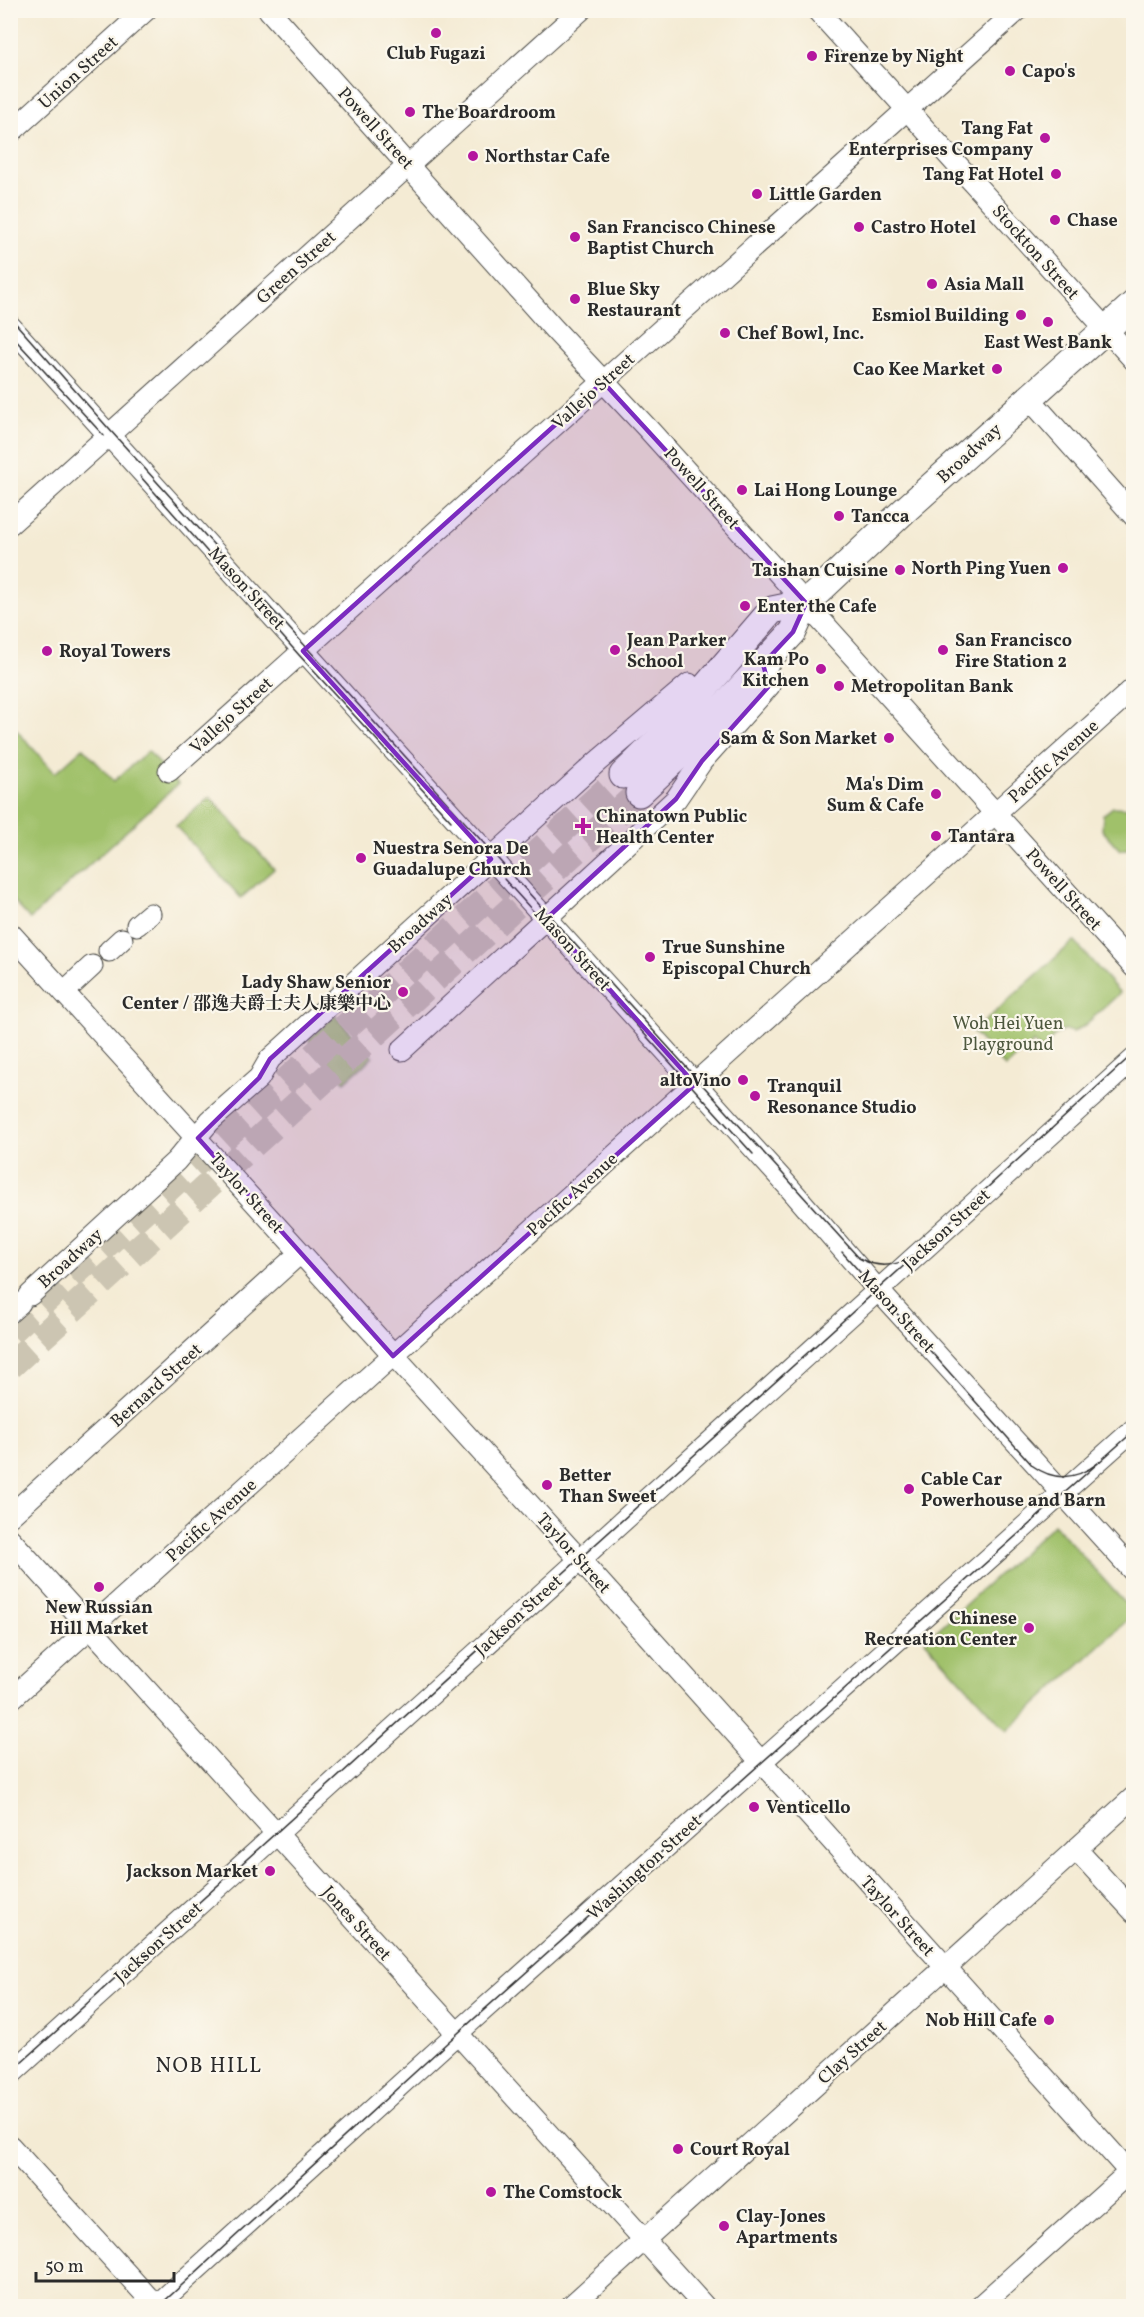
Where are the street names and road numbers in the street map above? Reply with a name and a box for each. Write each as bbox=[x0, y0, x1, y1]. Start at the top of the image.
street label: Union Street bbox=[34, 31, 124, 116]
street label: Powell Street bbox=[331, 82, 419, 176]
street label: Stockton Street bbox=[985, 200, 1084, 306]
street label: Green Street bbox=[252, 226, 342, 311]
street label: Vallejo Street bbox=[547, 348, 641, 436]
street label: Broadway bbox=[932, 418, 1008, 490]
street label: Powell Street bbox=[657, 442, 745, 536]
street label: Mason Street bbox=[202, 542, 290, 636]
street label: Vallejo Street bbox=[185, 672, 279, 760]
street label: Pacific Avenue bbox=[1003, 714, 1105, 810]
street label: Powell Street bbox=[1019, 843, 1107, 937]
street label: Broadway bbox=[383, 888, 459, 960]
street label: Mason Street bbox=[528, 903, 616, 997]
street label: Pacific Avenue bbox=[522, 1147, 624, 1243]
street label: Taylor Street bbox=[203, 1148, 289, 1240]
street label: Jackson Street bbox=[897, 1184, 997, 1277]
street label: Broadway bbox=[33, 1223, 109, 1295]
street label: Mason Street bbox=[852, 1265, 940, 1359]
street label: Bernard Street bbox=[106, 1338, 208, 1434]
street label: Pacific Avenue bbox=[161, 1473, 263, 1569]
street label: Taylor Street bbox=[530, 1508, 616, 1600]
street label: Jackson Street bbox=[469, 1570, 569, 1663]
street label: Washington Street bbox=[582, 1810, 708, 1927]
street label: Taylor Street bbox=[854, 1871, 940, 1963]
street label: Jones Street bbox=[315, 1881, 396, 1967]
street label: Jackson Street bbox=[109, 1897, 209, 1990]
street label: Clay Street bbox=[813, 2015, 893, 2091]

